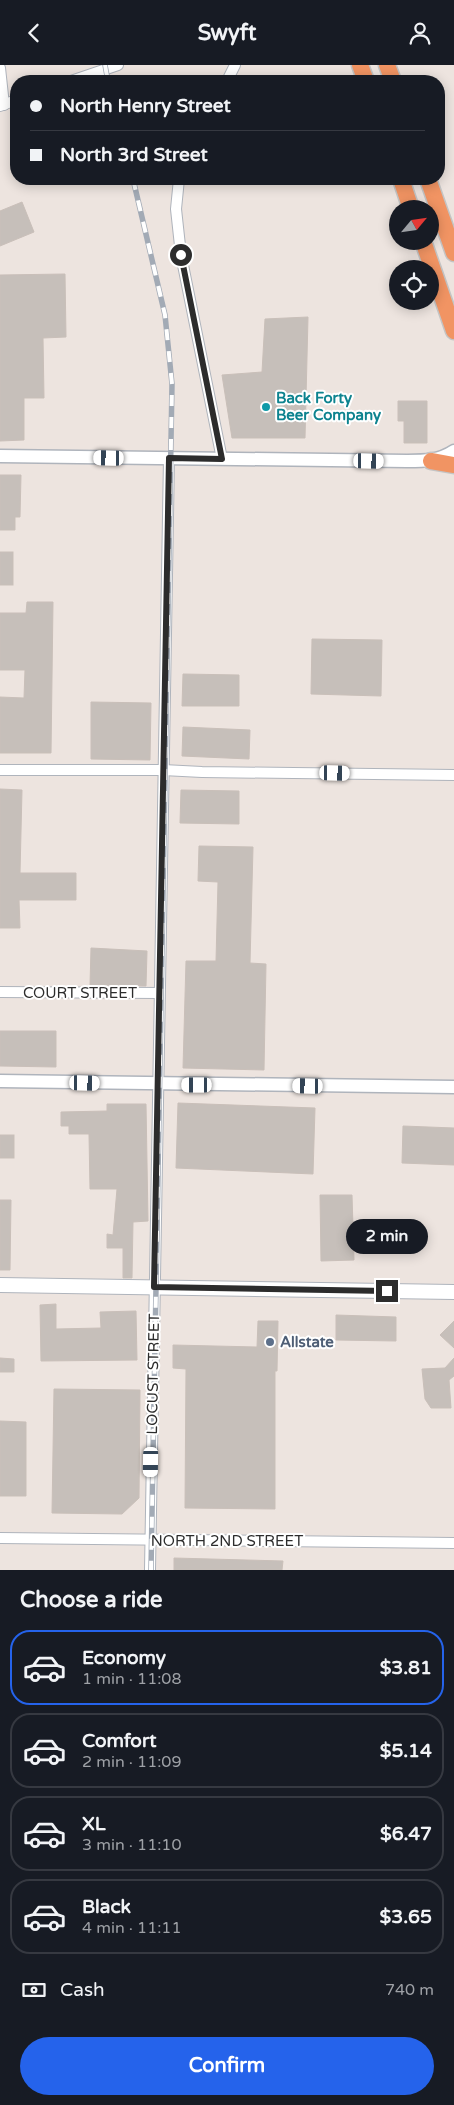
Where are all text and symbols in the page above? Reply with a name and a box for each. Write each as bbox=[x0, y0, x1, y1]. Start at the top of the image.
icon: back bbox=[20, 19, 48, 47]
icon: person bbox=[406, 19, 434, 47]
text: Swyft bbox=[198, 20, 256, 46]
text: North Henry Street bbox=[60, 95, 231, 117]
text: North 3rd Street bbox=[60, 144, 208, 166]
north arrow bbox=[389, 200, 439, 250]
map controls bbox=[389, 200, 439, 310]
route start bbox=[170, 244, 192, 266]
button: locate bbox=[389, 260, 439, 310]
place label: Back Forty Beer Company bbox=[276, 389, 381, 425]
marker: Back Forty Beer Company bbox=[260, 401, 272, 413]
car bbox=[93, 450, 124, 466]
car bbox=[353, 453, 384, 469]
car bbox=[319, 765, 350, 781]
street label: COURT STREET bbox=[23, 984, 137, 1002]
car bbox=[69, 1075, 100, 1091]
car bbox=[182, 1078, 212, 1093]
car bbox=[292, 1078, 323, 1094]
callout: 2 min bbox=[346, 1219, 428, 1253]
text: 2 min bbox=[366, 1226, 408, 1246]
route end bbox=[376, 1280, 398, 1302]
street label: LOCUST STREET bbox=[143, 1313, 163, 1435]
place label: Allstate bbox=[280, 1333, 334, 1351]
marker: Allstate bbox=[264, 1336, 276, 1348]
car bbox=[143, 1447, 158, 1477]
street label: NORTH 2ND STREET bbox=[151, 1532, 303, 1550]
text: Choose a ride bbox=[20, 1587, 163, 1613]
icon: car bbox=[22, 1645, 67, 1690]
text: Economy bbox=[82, 1647, 166, 1669]
text: $3.81 bbox=[380, 1657, 432, 1679]
text: 1 min · 11:08 bbox=[82, 1669, 181, 1689]
icon: car bbox=[22, 1728, 67, 1773]
text: Comfort bbox=[82, 1730, 156, 1752]
text: $5.14 bbox=[380, 1740, 432, 1762]
text: 2 min · 11:09 bbox=[82, 1752, 181, 1772]
icon: car bbox=[22, 1811, 67, 1856]
text: XL bbox=[82, 1813, 106, 1835]
text: $6.47 bbox=[380, 1823, 432, 1845]
text: 3 min · 11:10 bbox=[82, 1835, 181, 1855]
icon: car bbox=[22, 1894, 67, 1939]
text: Black bbox=[82, 1896, 131, 1918]
text: $3.65 bbox=[380, 1906, 432, 1928]
text: 4 min · 11:11 bbox=[82, 1918, 181, 1938]
icon: cash bbox=[20, 1976, 48, 2004]
text: Cash bbox=[60, 1979, 105, 2001]
text: 740 m bbox=[385, 1980, 434, 2000]
button: Confirm bbox=[20, 2037, 434, 2095]

